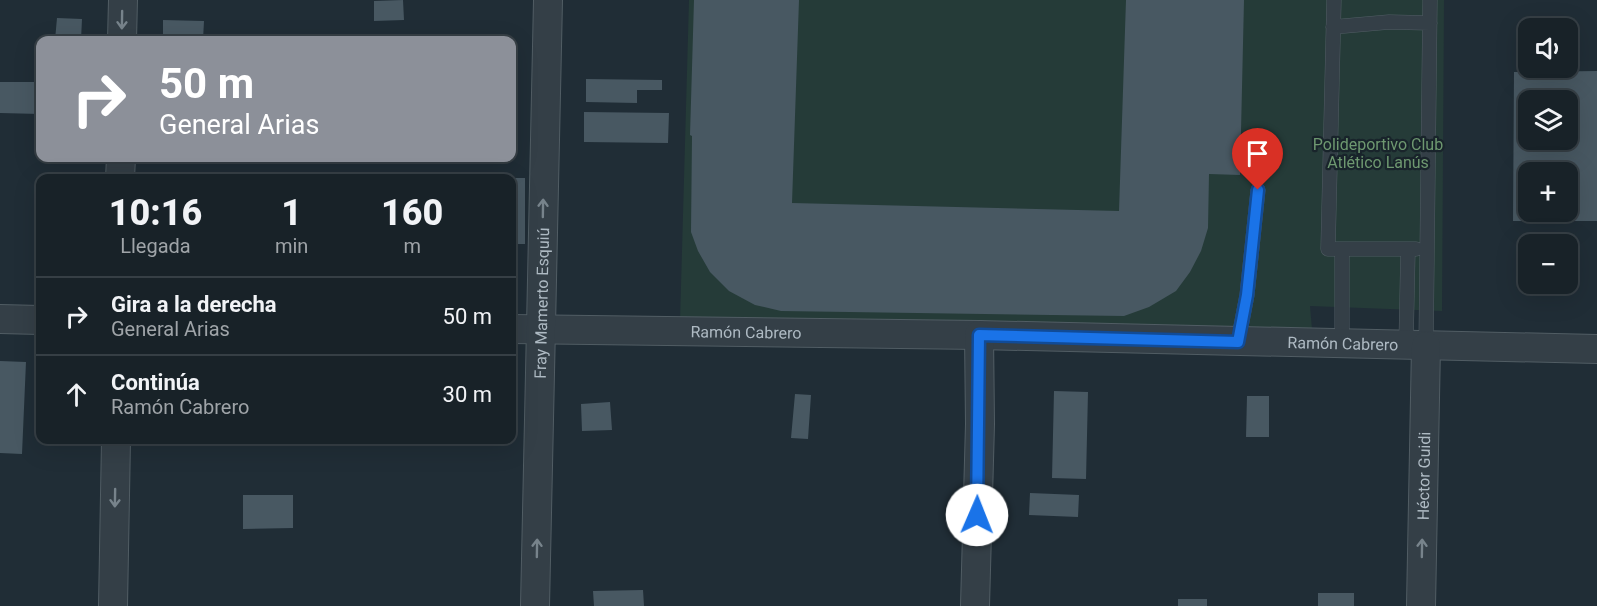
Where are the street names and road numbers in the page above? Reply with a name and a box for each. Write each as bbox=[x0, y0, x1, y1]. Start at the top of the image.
street label: Fray Mamerto Esquiú bbox=[531, 227, 553, 379]
street label: Ramón Cabrero bbox=[690, 322, 801, 343]
street label: Ramón Cabrero bbox=[1287, 333, 1398, 354]
street label: Héctor Guidi bbox=[1414, 432, 1434, 520]

